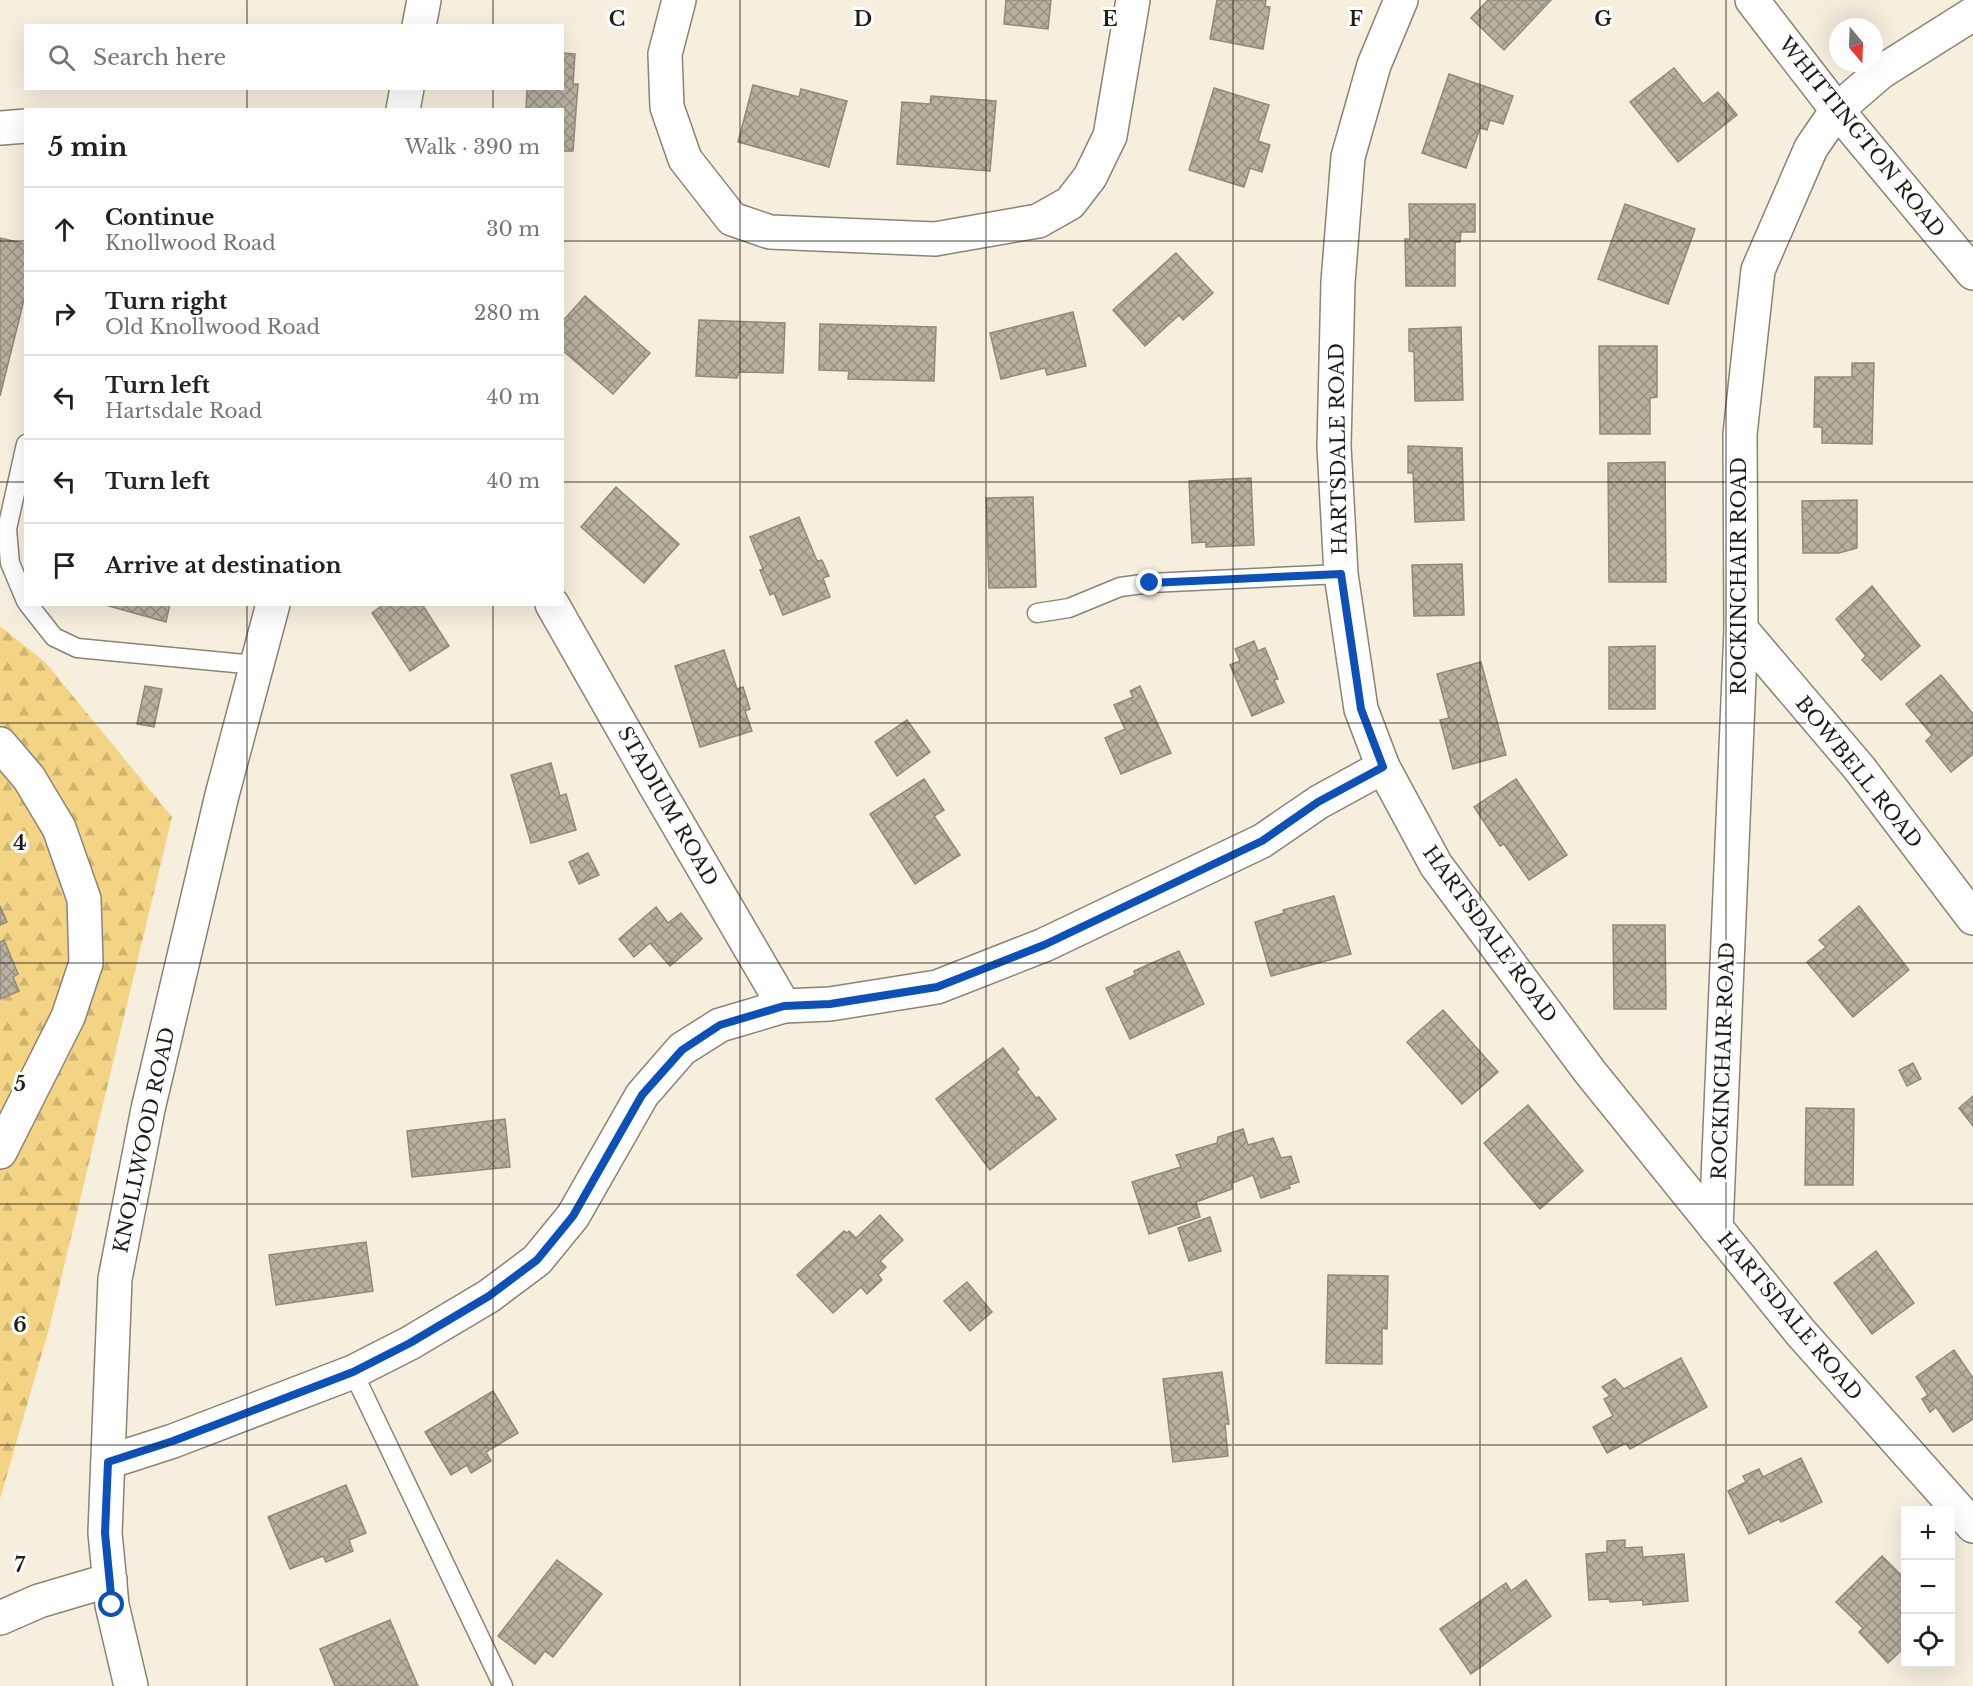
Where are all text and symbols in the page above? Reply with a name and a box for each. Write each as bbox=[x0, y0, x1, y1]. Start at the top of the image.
text: C bbox=[609, 7, 625, 31]
text: D bbox=[854, 7, 872, 31]
text: E bbox=[1102, 7, 1118, 31]
text: F bbox=[1349, 7, 1363, 31]
text: G bbox=[1594, 7, 1612, 31]
north arrow bbox=[1829, 18, 1883, 72]
search box bbox=[24, 24, 564, 90]
street label: WHITTINGTON ROAD bbox=[1773, 31, 1950, 242]
icon: search bbox=[45, 41, 78, 74]
text: Search here bbox=[93, 44, 226, 71]
text: 5 min bbox=[48, 131, 127, 163]
text: Walk · 390 m bbox=[405, 135, 540, 159]
text: Continue bbox=[105, 204, 214, 231]
icon: ahead bbox=[48, 213, 81, 246]
text: 30 m bbox=[486, 217, 540, 241]
text: Knollwood Road bbox=[105, 231, 276, 255]
text: Turn right bbox=[105, 288, 227, 315]
icon: right bbox=[48, 297, 81, 330]
text: 280 m bbox=[474, 301, 540, 325]
text: Old Knollwood Road bbox=[105, 315, 320, 339]
street label: HARTSDALE ROAD bbox=[1324, 343, 1352, 555]
text: Turn left bbox=[105, 372, 210, 399]
icon: left bbox=[48, 381, 81, 414]
text: 40 m bbox=[487, 385, 540, 409]
text: Hartsdale Road bbox=[105, 399, 262, 423]
street label: ROCKINCHAIR ROAD bbox=[1727, 457, 1751, 695]
icon: left bbox=[48, 465, 81, 498]
text: Turn left bbox=[105, 468, 210, 495]
text: 40 m bbox=[487, 469, 540, 493]
icon: arrive bbox=[48, 549, 81, 582]
text: Arrive at destination bbox=[105, 552, 342, 579]
route end bbox=[1136, 569, 1162, 595]
street label: BOWBELL ROAD bbox=[1791, 691, 1927, 853]
street label: STADIUM ROAD bbox=[613, 722, 723, 890]
text: 4 bbox=[13, 831, 27, 855]
street label: HARTSDALE ROAD bbox=[1418, 841, 1562, 1027]
street label: ROCKINCHAIR ROAD bbox=[1707, 942, 1739, 1180]
street label: KNOLLWOOD ROAD bbox=[108, 1025, 180, 1255]
text: 5 bbox=[14, 1072, 26, 1096]
street label: HARTSDALE ROAD bbox=[1713, 1227, 1867, 1405]
text: 6 bbox=[13, 1313, 27, 1337]
map controls bbox=[1901, 1506, 1955, 1668]
button: + bbox=[1901, 1506, 1955, 1560]
text: 7 bbox=[15, 1553, 26, 1577]
button: − bbox=[1901, 1560, 1955, 1614]
route start bbox=[98, 1591, 124, 1617]
button: locate bbox=[1901, 1614, 1955, 1668]

